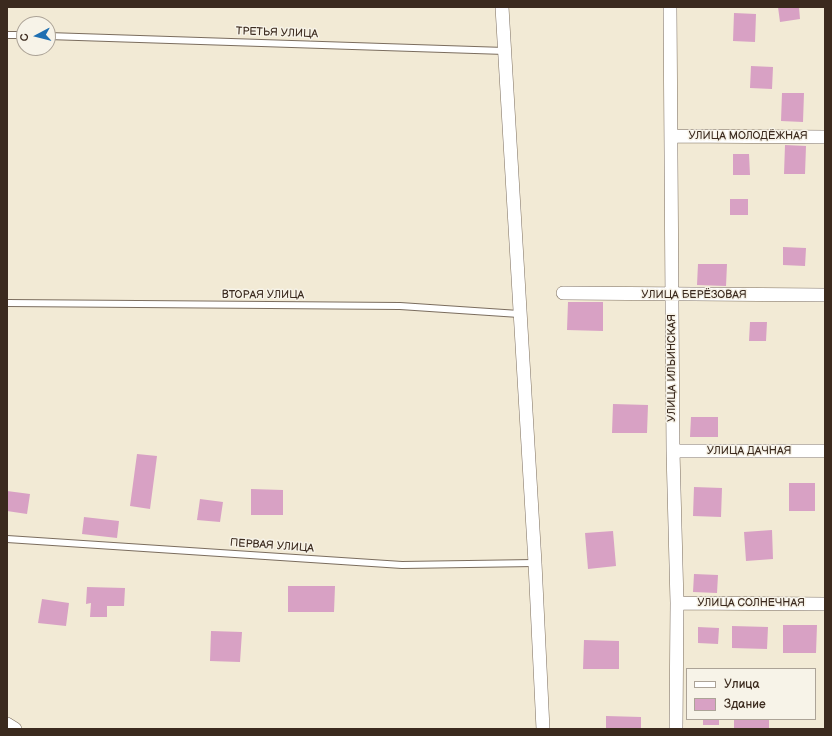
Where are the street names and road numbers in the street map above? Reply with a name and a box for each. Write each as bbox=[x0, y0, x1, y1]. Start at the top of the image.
street label: ТРЕТЬЯ УЛИЦА bbox=[236, 25, 318, 41]
street label: УЛИЦА МОЛОДЁЖНАЯ bbox=[688, 129, 808, 143]
street label: ВТОРАЯ УЛИЦА bbox=[222, 288, 304, 302]
street label: УЛИЦА БЕРЁЗОВАЯ bbox=[641, 288, 747, 302]
street label: УЛИЦА ИЛЬИНСКАЯ bbox=[665, 314, 679, 422]
street label: УЛИЦА ДАЧНАЯ bbox=[707, 444, 791, 458]
street label: ПЕРВАЯ УЛИЦА bbox=[230, 536, 314, 556]
street label: УЛИЦА СОЛНЕЧНАЯ bbox=[697, 596, 805, 610]

